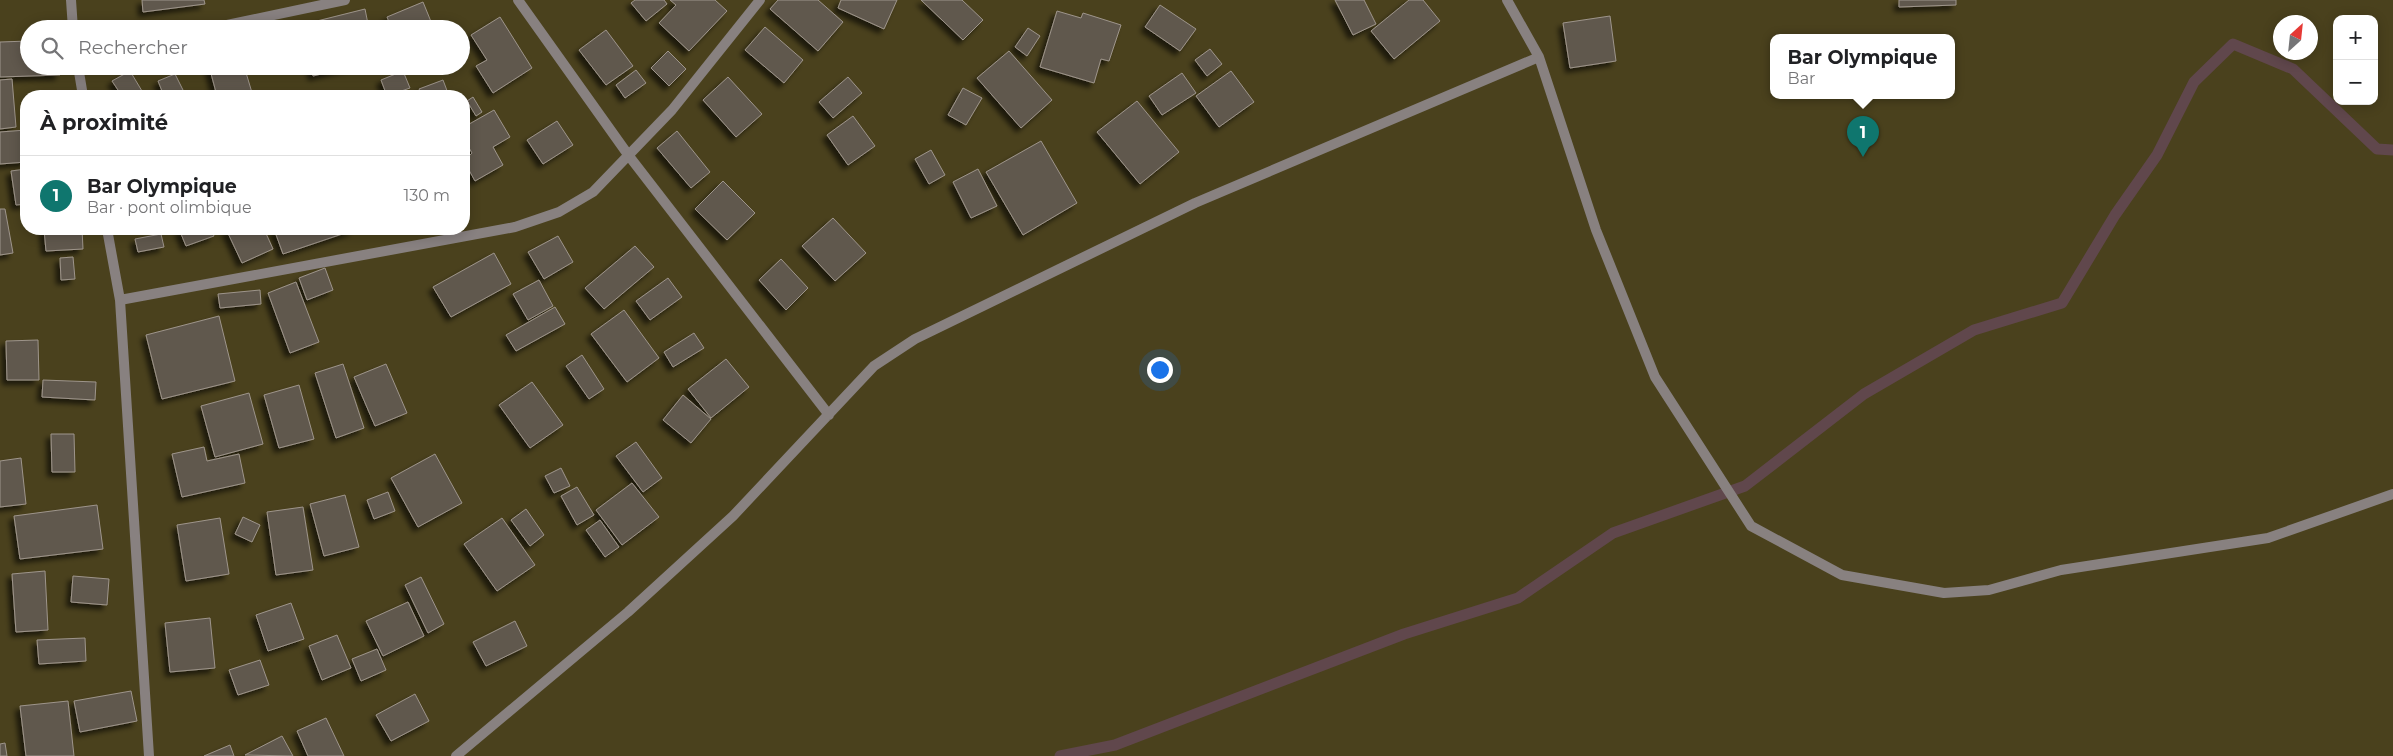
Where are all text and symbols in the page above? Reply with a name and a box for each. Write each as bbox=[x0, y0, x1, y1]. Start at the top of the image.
north arrow bbox=[2273, 15, 2318, 60]
map controls bbox=[2333, 15, 2378, 105]
button: + bbox=[2333, 15, 2378, 60]
search box bbox=[20, 20, 470, 75]
icon: search bbox=[38, 34, 66, 62]
popup bbox=[1770, 34, 1955, 99]
text: Rechercher bbox=[78, 36, 188, 59]
text: Bar Olympique bbox=[1788, 46, 1937, 69]
button: − bbox=[2333, 60, 2378, 105]
text: Bar bbox=[1788, 69, 1815, 88]
text: À proximité bbox=[40, 110, 168, 135]
pin: 1 bbox=[1847, 116, 1879, 157]
text: Bar Olympique bbox=[87, 175, 237, 198]
text: 1 bbox=[53, 186, 59, 205]
text: 130 m bbox=[403, 186, 450, 205]
text: Bar · pont olimbique bbox=[87, 198, 252, 217]
your location bbox=[1147, 357, 1173, 383]

